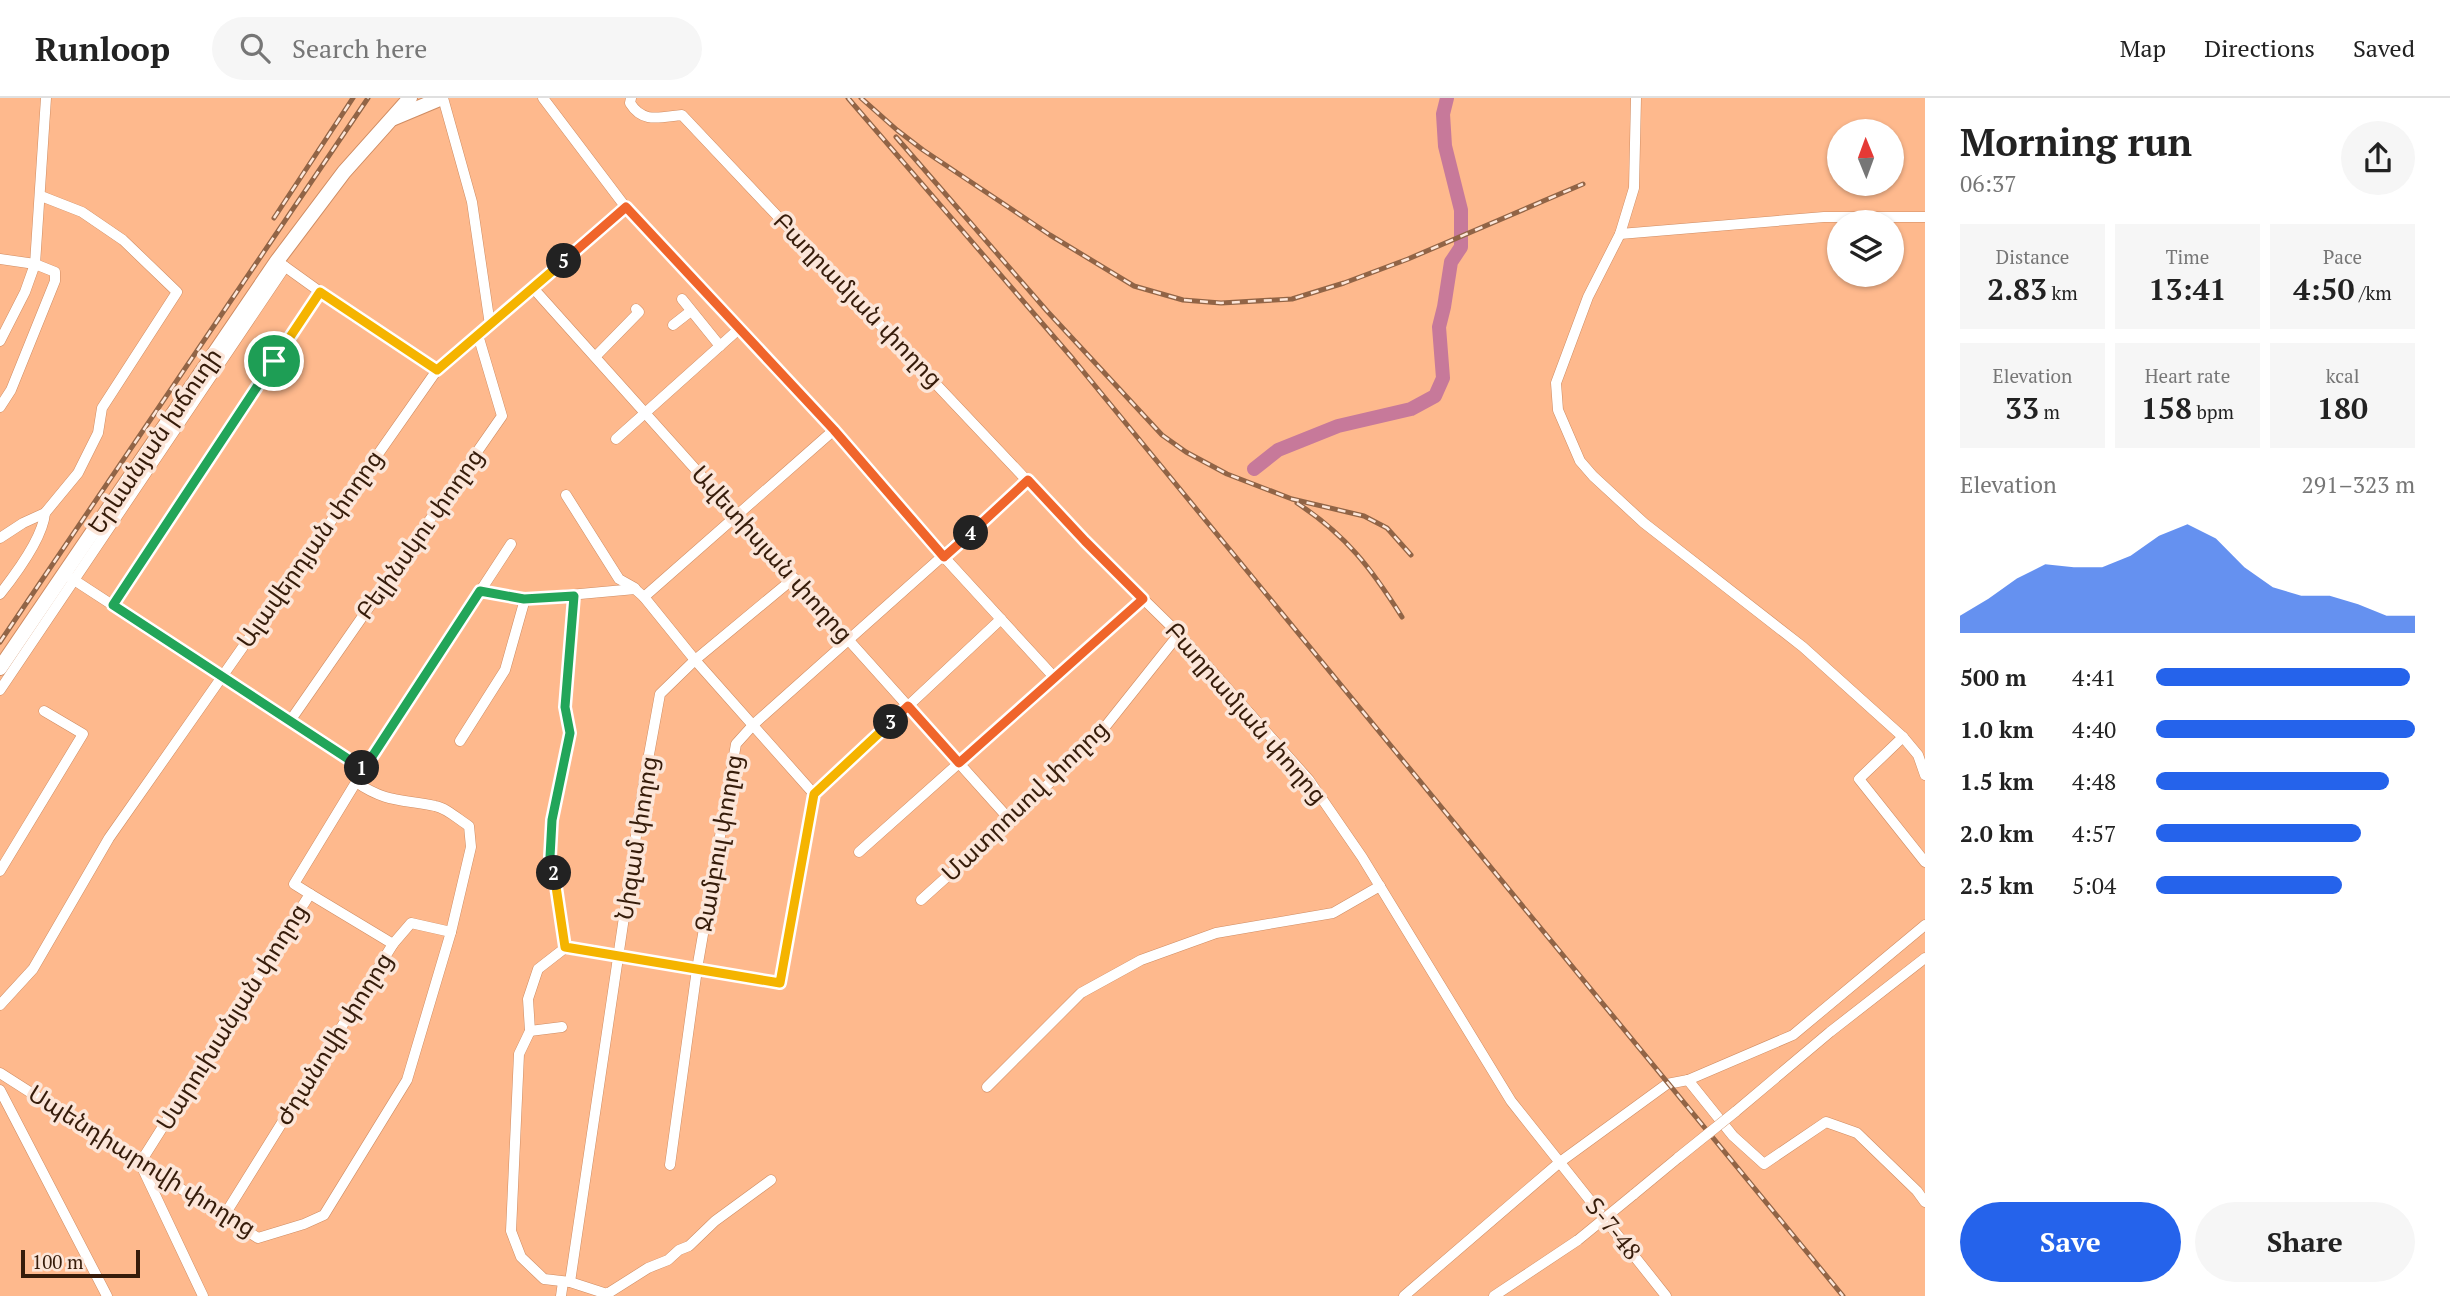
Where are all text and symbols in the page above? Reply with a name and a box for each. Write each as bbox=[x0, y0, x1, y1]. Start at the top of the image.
search box bbox=[212, 17, 702, 80]
text: Runloop bbox=[35, 27, 170, 70]
icon: search bbox=[236, 29, 274, 67]
text: Search here bbox=[292, 31, 427, 65]
text: Map bbox=[2120, 32, 2166, 64]
text: Directions bbox=[2204, 32, 2315, 64]
text: Saved bbox=[2353, 32, 2415, 64]
text: Morning run bbox=[1960, 117, 2192, 167]
north arrow bbox=[1827, 119, 1904, 196]
map controls bbox=[1827, 119, 1904, 287]
button: share bbox=[2341, 121, 2415, 195]
text: 06:37 bbox=[1960, 168, 2017, 199]
street label: Բաղրամյան փողոց bbox=[767, 205, 951, 394]
button: layers bbox=[1827, 210, 1904, 287]
pin: 5 bbox=[546, 244, 582, 278]
text: Distance bbox=[1996, 244, 2069, 269]
text: Time bbox=[2166, 244, 2209, 269]
text: Pace bbox=[2323, 244, 2362, 269]
text: 5 bbox=[558, 248, 569, 273]
text: 2.83 bbox=[1987, 269, 2047, 309]
text: 13:41 bbox=[2148, 269, 2227, 309]
text: 4:50 bbox=[2293, 269, 2354, 309]
text: km bbox=[2047, 280, 2078, 305]
text: /km bbox=[2354, 280, 2392, 305]
pin bbox=[244, 331, 304, 391]
street label: Երևանյան խճուղի bbox=[80, 341, 228, 540]
icon: arrive bbox=[255, 342, 293, 380]
text: Elevation bbox=[1993, 363, 2072, 388]
text: Heart rate bbox=[2145, 363, 2230, 388]
text: kcal bbox=[2326, 363, 2359, 388]
text: 33 bbox=[2005, 388, 2039, 428]
text: 158 bbox=[2141, 388, 2192, 428]
text: 180 bbox=[2317, 388, 2368, 428]
text: m bbox=[2039, 399, 2060, 424]
text: bpm bbox=[2192, 399, 2234, 424]
street label: Բելինսկու փողոց bbox=[348, 441, 490, 625]
street label: Ալավերդյան փողոց bbox=[229, 443, 390, 654]
street label: Ավետիսյան փողոց bbox=[685, 458, 861, 649]
text: Elevation bbox=[1960, 469, 2057, 500]
text: 291–323 m bbox=[2302, 469, 2415, 500]
pin: 4 bbox=[954, 516, 988, 550]
text: 4 bbox=[965, 520, 976, 545]
street label: Բաղրամյան փողոց bbox=[1159, 615, 1335, 810]
text: 500 m bbox=[1960, 662, 2026, 693]
text: 4:41 bbox=[2072, 662, 2116, 693]
pin: 3 bbox=[874, 704, 908, 740]
text: 3 bbox=[885, 709, 896, 734]
street label: Մատրոսով փողոց bbox=[934, 712, 1114, 888]
text: 1.0 km bbox=[1960, 714, 2034, 745]
text: 4:40 bbox=[2072, 714, 2116, 745]
pin: 1 bbox=[344, 750, 380, 786]
street label: Ջամբուլ փողոց bbox=[687, 752, 749, 934]
street label: Նիզամ փողոց bbox=[607, 754, 665, 922]
text: 1 bbox=[356, 755, 367, 780]
text: 1.5 km bbox=[1960, 766, 2034, 797]
text: 4:48 bbox=[2072, 766, 2116, 797]
text: 2.0 km bbox=[1960, 818, 2034, 849]
text: 4:57 bbox=[2072, 818, 2116, 849]
pin: 2 bbox=[536, 856, 572, 890]
text: 2 bbox=[548, 860, 559, 885]
text: 2.5 km bbox=[1960, 870, 2034, 901]
text: 5:04 bbox=[2072, 870, 2116, 901]
street label: Սարուխանյան փողոց bbox=[148, 897, 314, 1136]
street label: Ժդանովի փողոց bbox=[267, 946, 399, 1131]
street label: Սպենդիարովի փողոց bbox=[23, 1077, 262, 1243]
street label: Տ-7-48 bbox=[1579, 1191, 1649, 1266]
button: Save bbox=[1960, 1202, 2181, 1282]
button: Share bbox=[2195, 1202, 2415, 1282]
scale bar bbox=[21, 1247, 140, 1279]
text: 100 m bbox=[32, 1249, 83, 1274]

